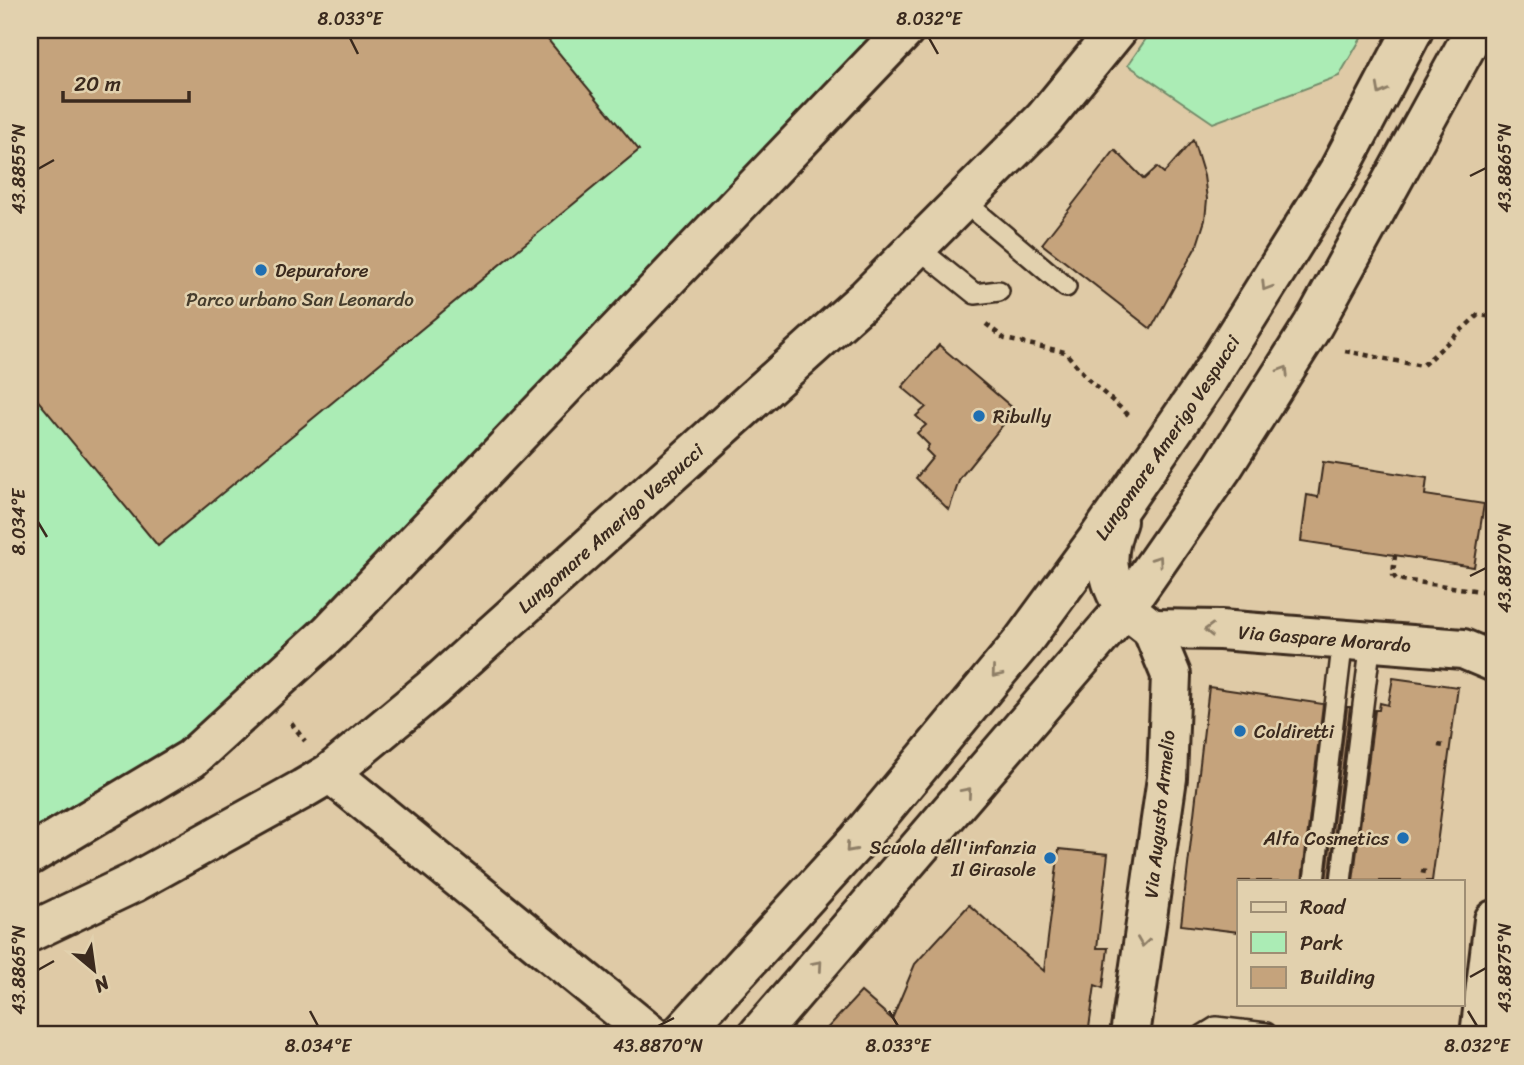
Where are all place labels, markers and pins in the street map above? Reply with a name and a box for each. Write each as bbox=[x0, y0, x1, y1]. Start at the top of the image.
place label: Depuratore bbox=[275, 254, 369, 287]
marker: Depuratore bbox=[253, 262, 269, 278]
place label: Ribully bbox=[993, 400, 1051, 433]
marker: Ribully bbox=[971, 408, 987, 424]
place label: Coldiretti bbox=[1254, 715, 1335, 748]
marker: Coldiretti bbox=[1232, 723, 1248, 739]
place label: Alfa Cosmetics bbox=[1263, 822, 1389, 855]
marker: Alfa Cosmetics bbox=[1395, 830, 1411, 846]
place label: Scuola dell'infanzia Il Girasole bbox=[870, 831, 1036, 886]
marker: Scuola dell'infanzia Il Girasole bbox=[1042, 850, 1058, 866]

